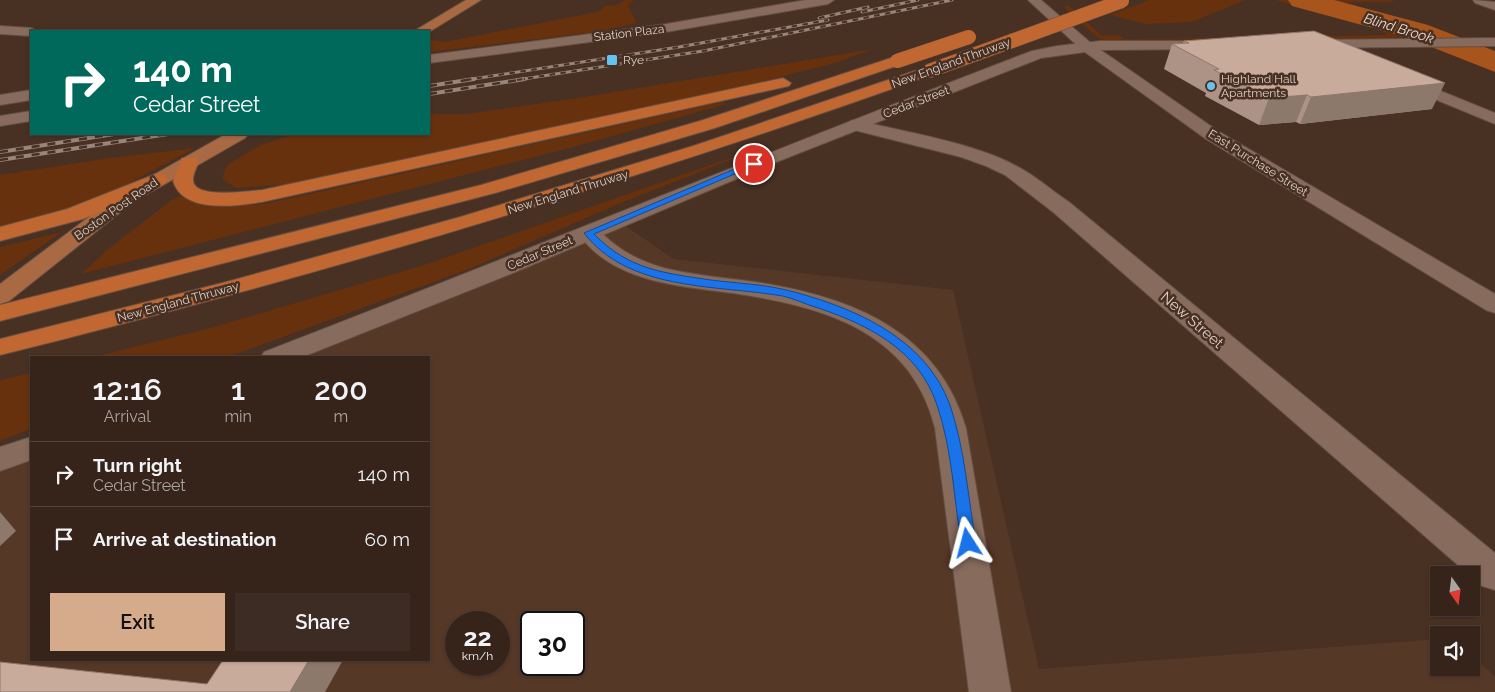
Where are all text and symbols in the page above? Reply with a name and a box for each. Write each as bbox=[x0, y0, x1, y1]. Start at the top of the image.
water label: Blind Brook bbox=[1362, 10, 1436, 46]
street label: Station Plaza bbox=[593, 22, 665, 44]
street label: New England Thruway bbox=[890, 35, 1013, 91]
text: 140 m bbox=[133, 49, 233, 90]
icon: right bbox=[50, 50, 115, 115]
marker: Rye bbox=[605, 53, 619, 67]
place label: Rye bbox=[623, 53, 644, 67]
place label: Highland Hall Apartments bbox=[1221, 72, 1297, 100]
marker: Highland Hall Apartments bbox=[1205, 80, 1217, 92]
street label: Cedar Street bbox=[881, 83, 951, 121]
text: Cedar Street bbox=[133, 91, 261, 117]
street label: East Purchase Street bbox=[1206, 127, 1310, 199]
pin bbox=[733, 143, 775, 185]
icon: arrive bbox=[740, 150, 768, 178]
street label: New England Thruway bbox=[506, 167, 630, 217]
street label: Boston Post Road bbox=[72, 175, 160, 243]
street label: Cedar Street bbox=[505, 233, 575, 273]
street label: New England Thruway bbox=[116, 279, 241, 325]
street label: New Street bbox=[1157, 288, 1227, 352]
text: 12:16 bbox=[92, 372, 162, 407]
text: 1 bbox=[231, 372, 245, 407]
text: 200 bbox=[314, 372, 368, 407]
text: Arrival bbox=[104, 407, 151, 426]
text: min bbox=[224, 407, 252, 426]
text: m bbox=[334, 407, 348, 426]
text: Turn right bbox=[93, 454, 182, 476]
icon: right bbox=[50, 460, 78, 488]
text: 140 m bbox=[358, 463, 410, 485]
text: Cedar Street bbox=[93, 476, 186, 495]
position arrow bbox=[941, 516, 993, 568]
icon: arrive bbox=[50, 525, 78, 553]
text: Arrive at destination bbox=[93, 528, 277, 550]
text: 60 m bbox=[365, 528, 410, 550]
north arrow bbox=[1430, 566, 1480, 616]
map controls bbox=[1430, 566, 1480, 676]
button: Exit bbox=[50, 593, 225, 651]
button: Share bbox=[235, 593, 410, 651]
speed limit sign: 30 bbox=[520, 611, 585, 676]
text: 22 bbox=[463, 622, 492, 652]
button: sound bbox=[1430, 626, 1480, 676]
text: km/h bbox=[462, 649, 493, 663]

